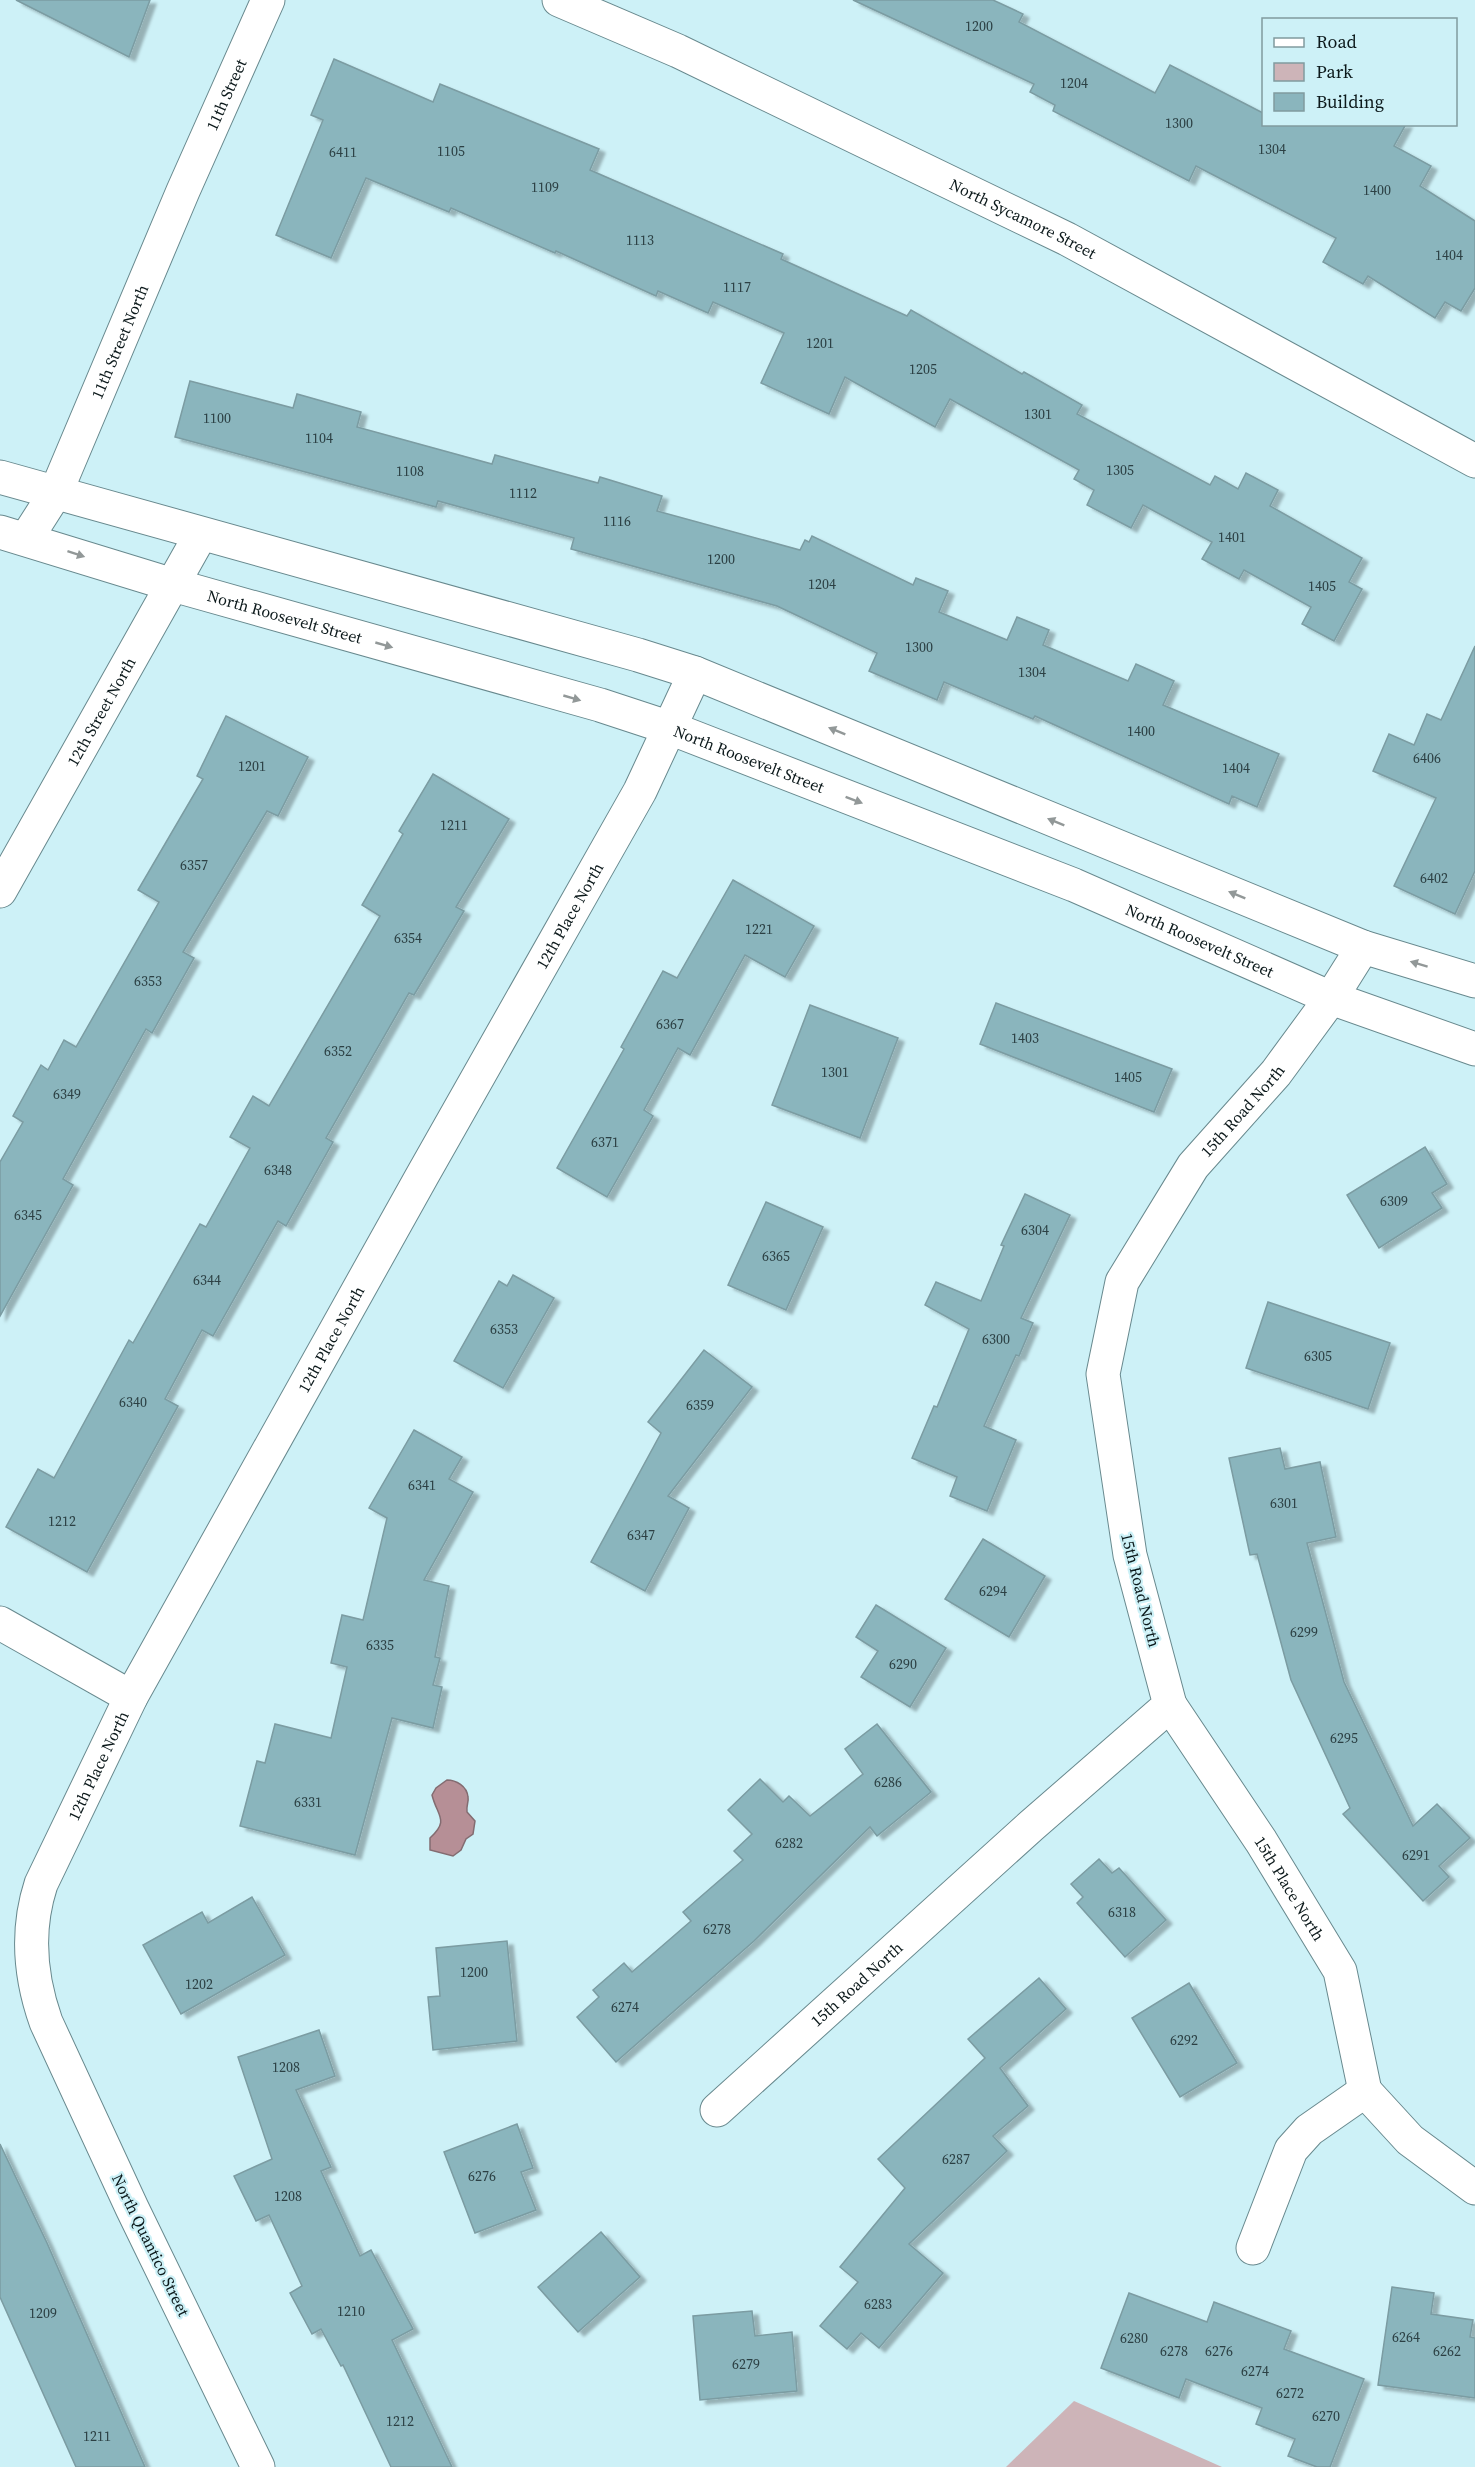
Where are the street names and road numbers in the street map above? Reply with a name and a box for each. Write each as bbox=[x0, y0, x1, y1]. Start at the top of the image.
street label: 11th Street bbox=[200, 55, 252, 134]
street label: North Sycamore Street bbox=[946, 173, 1101, 264]
street label: 11th Street North bbox=[86, 281, 153, 402]
street label: North Roosevelt Street bbox=[205, 584, 365, 649]
street label: 12th Street North bbox=[62, 653, 141, 770]
street label: North Roosevelt Street bbox=[671, 720, 828, 798]
street label: 12th Place North bbox=[531, 858, 608, 973]
street label: North Roosevelt Street bbox=[1122, 898, 1278, 983]
street label: 15th Road North bbox=[1195, 1060, 1290, 1162]
street label: 12th Place North bbox=[292, 1282, 370, 1396]
street label: 15th Road North bbox=[1116, 1531, 1166, 1650]
street label: 12th Place North bbox=[62, 1707, 134, 1824]
street label: 15th Place North bbox=[1250, 1832, 1330, 1945]
street label: 15th Road North bbox=[806, 1936, 907, 2031]
street label: North Quantico Street bbox=[107, 2170, 195, 2321]

